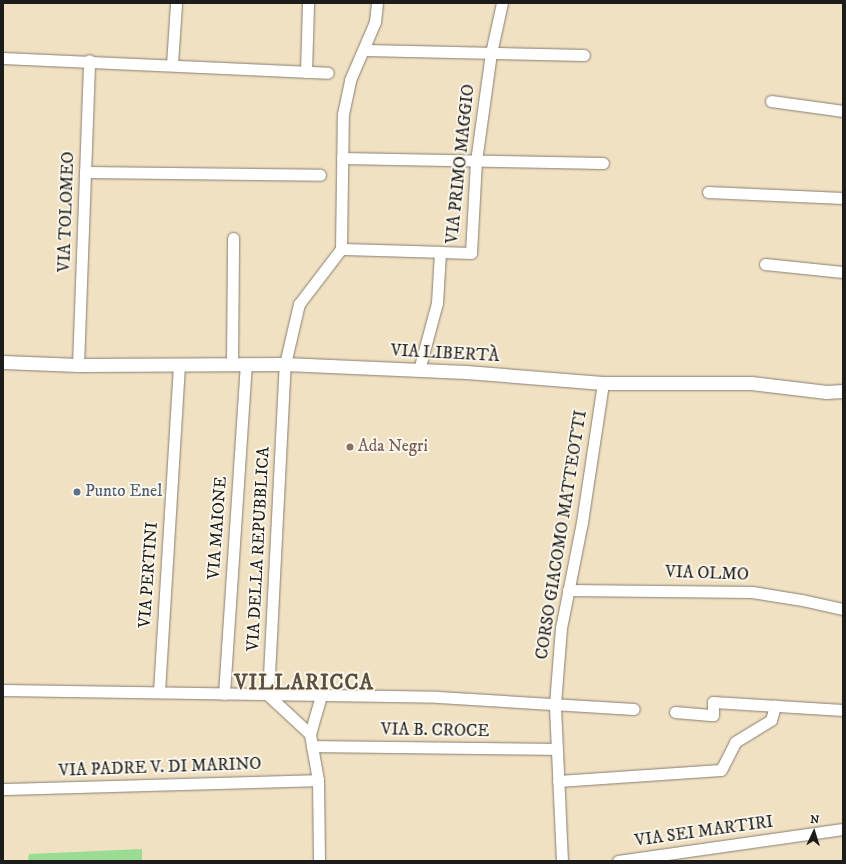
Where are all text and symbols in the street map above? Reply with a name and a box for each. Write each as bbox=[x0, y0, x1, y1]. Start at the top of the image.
street label: VIA PRIMO MAGGIO bbox=[442, 83, 480, 245]
street label: VIA TOLOMEO bbox=[55, 151, 79, 273]
street label: VIA LIBERTÀ bbox=[390, 341, 500, 367]
street label: CORSO GIACOMO MATTEOTTI bbox=[532, 409, 592, 661]
place label: Ada Negri bbox=[358, 437, 428, 457]
marker: Ada Negri bbox=[345, 442, 355, 452]
street label: VIA DELLA REPUBBLICA bbox=[243, 446, 275, 652]
street label: VIA MAIONE bbox=[204, 476, 232, 580]
place label: Punto Enel bbox=[85, 482, 162, 502]
marker: Punto Enel bbox=[72, 487, 82, 497]
street label: VIA PERTINI bbox=[135, 521, 163, 629]
street label: VIA OLMO bbox=[665, 562, 749, 586]
district label: VILLARICCA bbox=[234, 670, 374, 696]
street label: VIA B. CROCE bbox=[381, 720, 489, 742]
street label: VIA PADRE V. DI MARINO bbox=[58, 754, 262, 782]
street label: VIA SEI MARTIRI bbox=[633, 812, 775, 852]
north arrow bbox=[794, 812, 834, 852]
text: N bbox=[810, 813, 820, 827]

